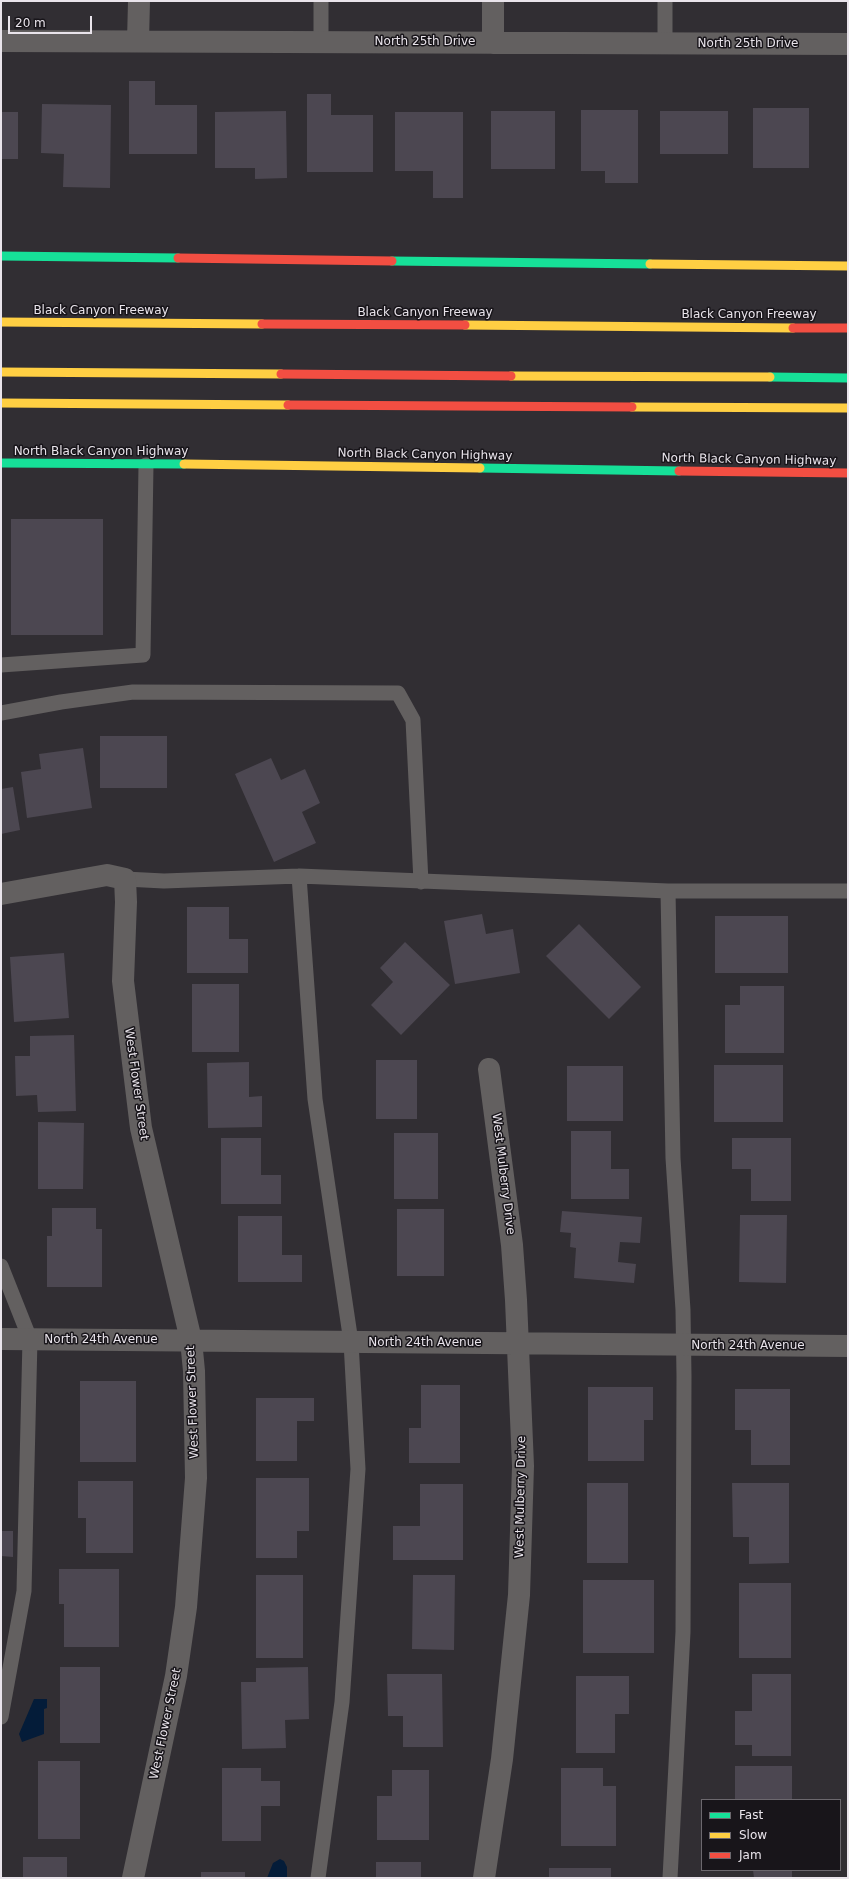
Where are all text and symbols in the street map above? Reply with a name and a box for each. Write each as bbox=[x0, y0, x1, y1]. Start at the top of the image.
scale bar bbox=[10, 8, 94, 34]
text: 20 m bbox=[15, 16, 46, 30]
street label: North 25th Drive bbox=[375, 35, 475, 49]
street label: North 25th Drive bbox=[698, 37, 798, 51]
street label: Black Canyon Freeway bbox=[33, 304, 169, 318]
street label: Black Canyon Freeway bbox=[357, 306, 493, 320]
street label: Black Canyon Freeway bbox=[681, 308, 817, 322]
street label: North Black Canyon Highway bbox=[14, 445, 188, 459]
street label: North Black Canyon Highway bbox=[338, 446, 512, 464]
street label: North Black Canyon Highway bbox=[662, 451, 836, 469]
street label: West Flower Street bbox=[121, 1027, 151, 1141]
street label: West Mulberry Drive bbox=[488, 1112, 518, 1236]
street label: North 24th Avenue bbox=[44, 1333, 158, 1347]
street label: North 24th Avenue bbox=[368, 1336, 482, 1350]
street label: North 24th Avenue bbox=[691, 1339, 805, 1353]
street label: West Flower Street bbox=[184, 1345, 202, 1459]
street label: West Mulberry Drive bbox=[513, 1436, 529, 1558]
street label: West Flower Street bbox=[147, 1667, 185, 1781]
legend bbox=[701, 1799, 841, 1871]
text: Fast bbox=[739, 1808, 763, 1822]
text: Slow bbox=[739, 1828, 767, 1842]
text: Jam bbox=[739, 1848, 762, 1862]

